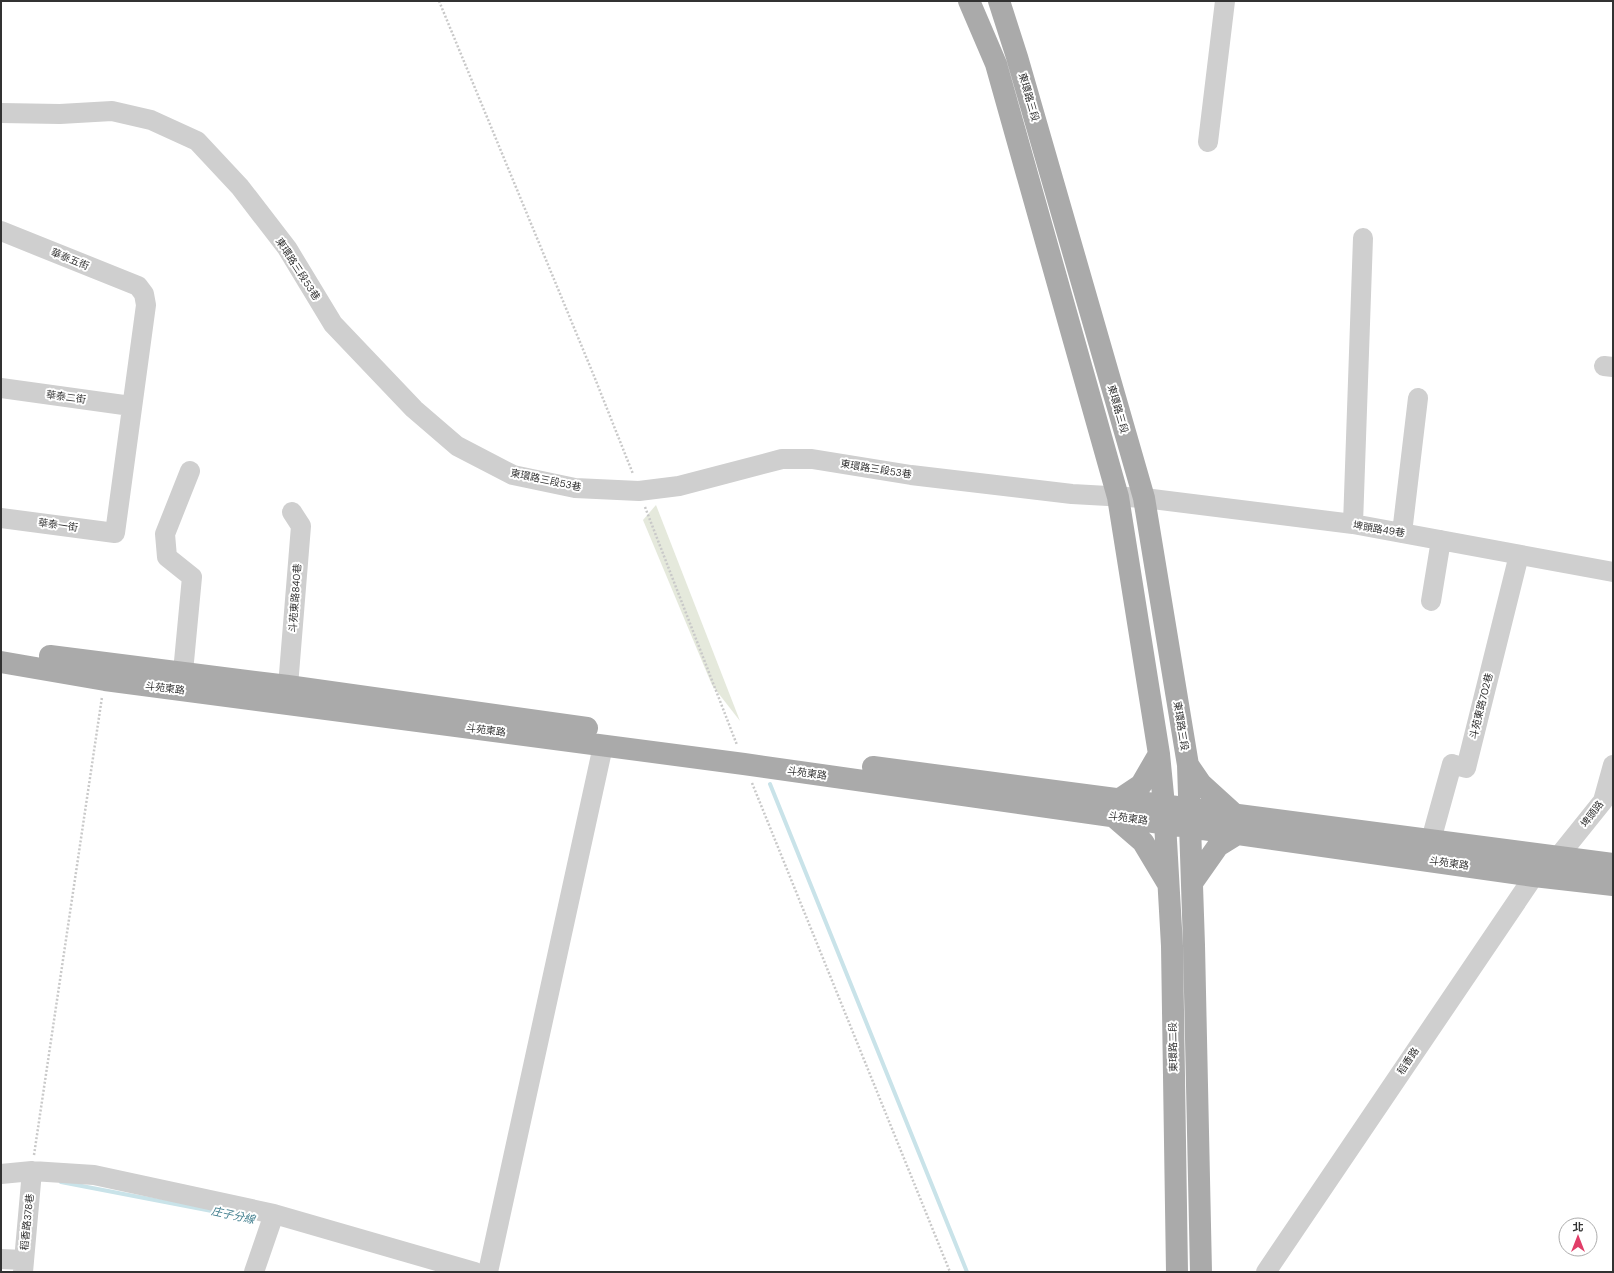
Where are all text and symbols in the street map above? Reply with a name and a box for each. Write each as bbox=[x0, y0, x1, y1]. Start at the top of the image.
street label: 東環路三段 bbox=[1016, 71, 1042, 123]
street label: 東環路三段53巷 bbox=[273, 235, 323, 303]
street label: 華泰五街 bbox=[49, 245, 91, 273]
street label: 東環路三段 bbox=[1105, 383, 1131, 435]
street label: 華泰二街 bbox=[45, 388, 87, 406]
street label: 東環路三段53巷 bbox=[839, 457, 913, 481]
street label: 東環路三段53巷 bbox=[509, 466, 583, 494]
street label: 華泰一街 bbox=[37, 516, 79, 534]
street label: 埤頭路49巷 bbox=[1352, 518, 1406, 540]
street label: 斗苑東路840巷 bbox=[286, 563, 304, 633]
street label: 斗苑東路702巷 bbox=[1467, 672, 1495, 740]
street label: 斗苑東路 bbox=[144, 679, 186, 697]
street label: 東環路三段 bbox=[1171, 700, 1191, 752]
street label: 斗苑東路 bbox=[465, 721, 507, 739]
street label: 斗苑東路 bbox=[786, 764, 828, 782]
street label: 埤頭路 bbox=[1578, 798, 1606, 830]
street label: 斗苑東路 bbox=[1107, 809, 1149, 827]
street label: 斗苑東路 bbox=[1428, 854, 1470, 872]
street label: 東環路二段 bbox=[1166, 1022, 1180, 1072]
street label: 稻香路 bbox=[1394, 1045, 1422, 1077]
street label: 稻香路378巷 bbox=[18, 1193, 36, 1251]
water label: 庄子分線 bbox=[210, 1204, 258, 1227]
north arrow bbox=[1558, 1217, 1598, 1257]
text: 北 bbox=[1573, 1220, 1584, 1234]

